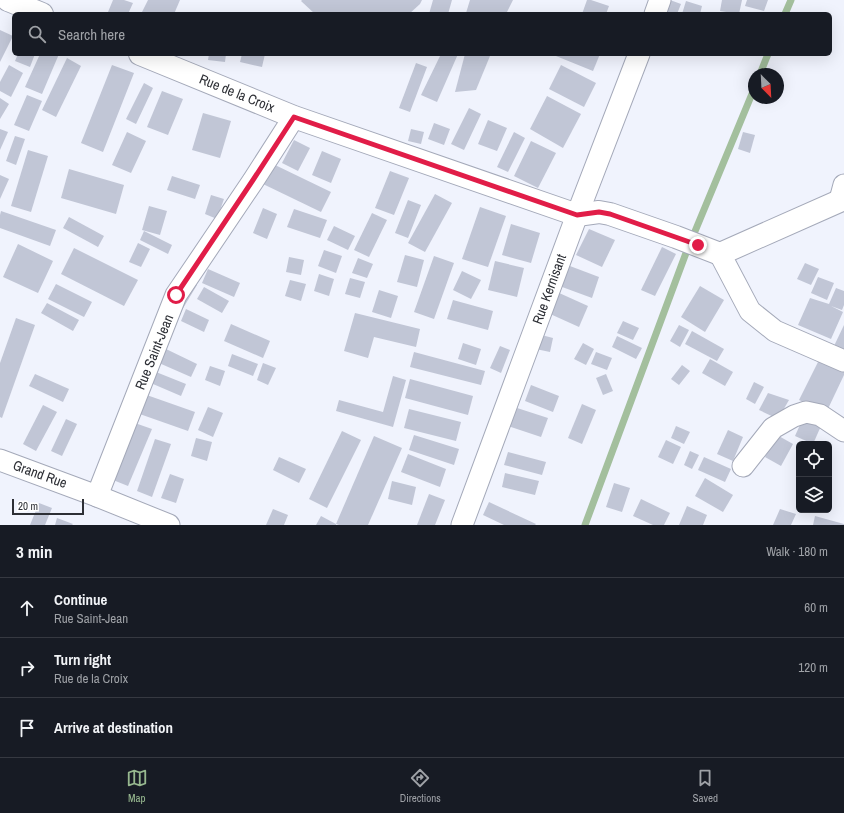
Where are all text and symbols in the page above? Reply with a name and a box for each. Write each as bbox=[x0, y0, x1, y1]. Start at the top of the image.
search box bbox=[12, 12, 832, 56]
icon: search bbox=[26, 23, 48, 45]
text: Search here bbox=[58, 24, 125, 45]
north arrow bbox=[748, 68, 784, 104]
street label: Rue de la Croix bbox=[197, 70, 278, 116]
route end bbox=[689, 236, 707, 254]
street label: Rue Kernisant bbox=[528, 251, 570, 327]
route start bbox=[167, 286, 185, 304]
street label: Rue Saint-Jean bbox=[131, 312, 177, 392]
map controls bbox=[796, 441, 832, 513]
button: locate bbox=[796, 441, 832, 477]
street label: Grand Rue bbox=[11, 456, 69, 492]
button: layers bbox=[796, 477, 832, 513]
scale bar bbox=[12, 497, 84, 516]
text: 20 m bbox=[18, 499, 38, 513]
text: 3 min bbox=[16, 540, 52, 563]
text: Walk · 180 m bbox=[766, 543, 828, 560]
text: Continue bbox=[54, 589, 107, 610]
icon: ahead bbox=[16, 597, 38, 619]
text: 60 m bbox=[804, 599, 828, 616]
text: Rue Saint-Jean bbox=[54, 610, 128, 627]
text: Turn right bbox=[54, 649, 111, 670]
icon: right bbox=[16, 657, 38, 679]
text: 120 m bbox=[798, 659, 828, 676]
text: Rue de la Croix bbox=[54, 670, 128, 687]
icon: arrive bbox=[16, 717, 38, 739]
text: Arrive at destination bbox=[54, 717, 173, 738]
tab: Map bbox=[126, 767, 148, 805]
tab: Directions bbox=[400, 767, 441, 805]
tab: Saved bbox=[693, 767, 718, 805]

